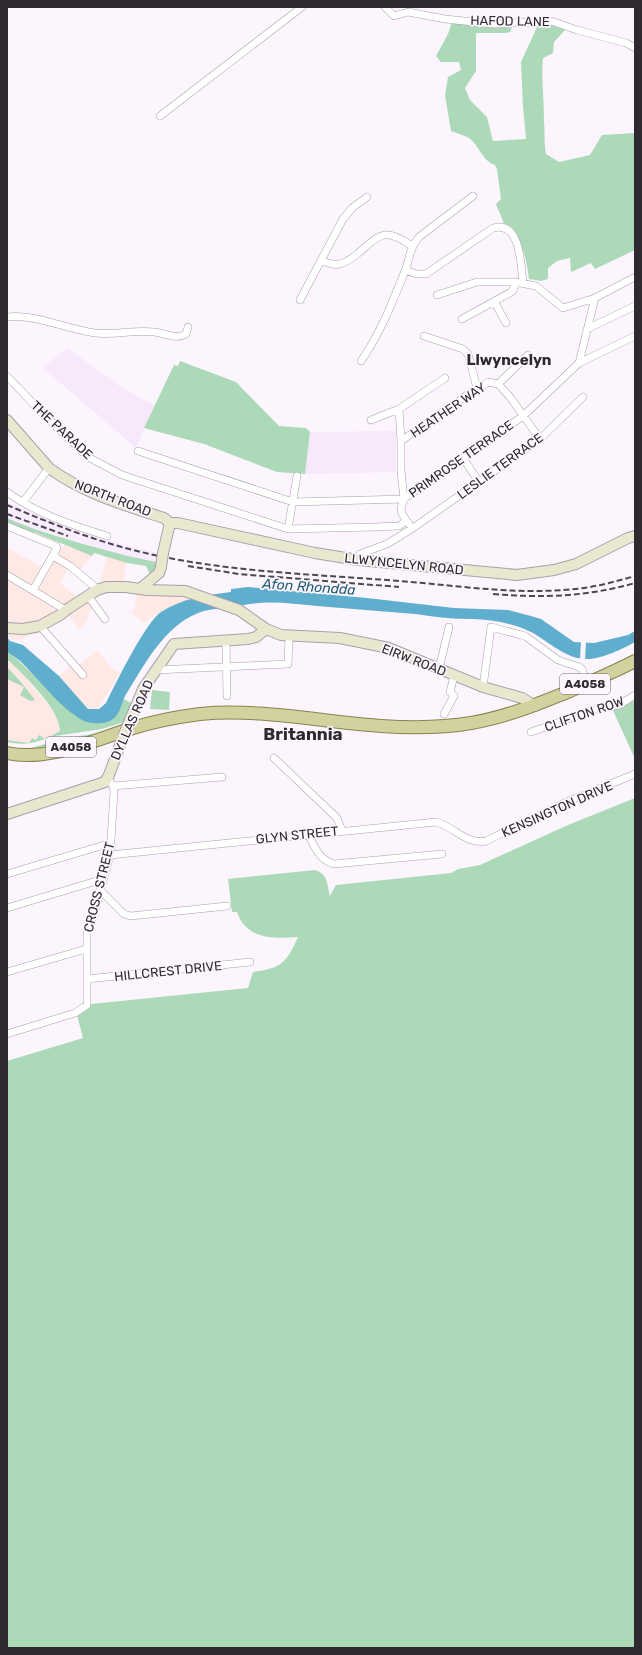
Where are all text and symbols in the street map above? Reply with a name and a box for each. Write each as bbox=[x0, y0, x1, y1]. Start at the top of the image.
street label: HAFOD LANE bbox=[470, 13, 550, 29]
district label: Llwyncelyn bbox=[466, 351, 552, 369]
street label: HEATHER WAY bbox=[408, 379, 489, 441]
street label: THE PARADE bbox=[28, 398, 96, 462]
street label: PRIMROSE TERRACE bbox=[406, 417, 516, 501]
street label: LESLIE TERRACE bbox=[454, 430, 546, 502]
street label: NORTH ROAD bbox=[72, 476, 154, 520]
street label: LLWYNCELYN ROAD bbox=[344, 550, 464, 578]
water label: Afon Rhondda bbox=[261, 575, 356, 599]
street label: EIRW ROAD bbox=[380, 641, 448, 679]
road number: A4058 bbox=[560, 674, 610, 694]
street label: DYLLAS ROAD bbox=[108, 678, 156, 762]
street label: CLIFTON ROW bbox=[542, 693, 626, 735]
district label: Britannia bbox=[263, 724, 343, 744]
road number: A4058 bbox=[46, 737, 96, 757]
street label: KENSINGTON DRIVE bbox=[499, 778, 615, 840]
street label: GLYN STREET bbox=[255, 823, 339, 847]
street label: CROSS STREET bbox=[81, 840, 118, 934]
street label: HILLCREST DRIVE bbox=[113, 958, 223, 984]

